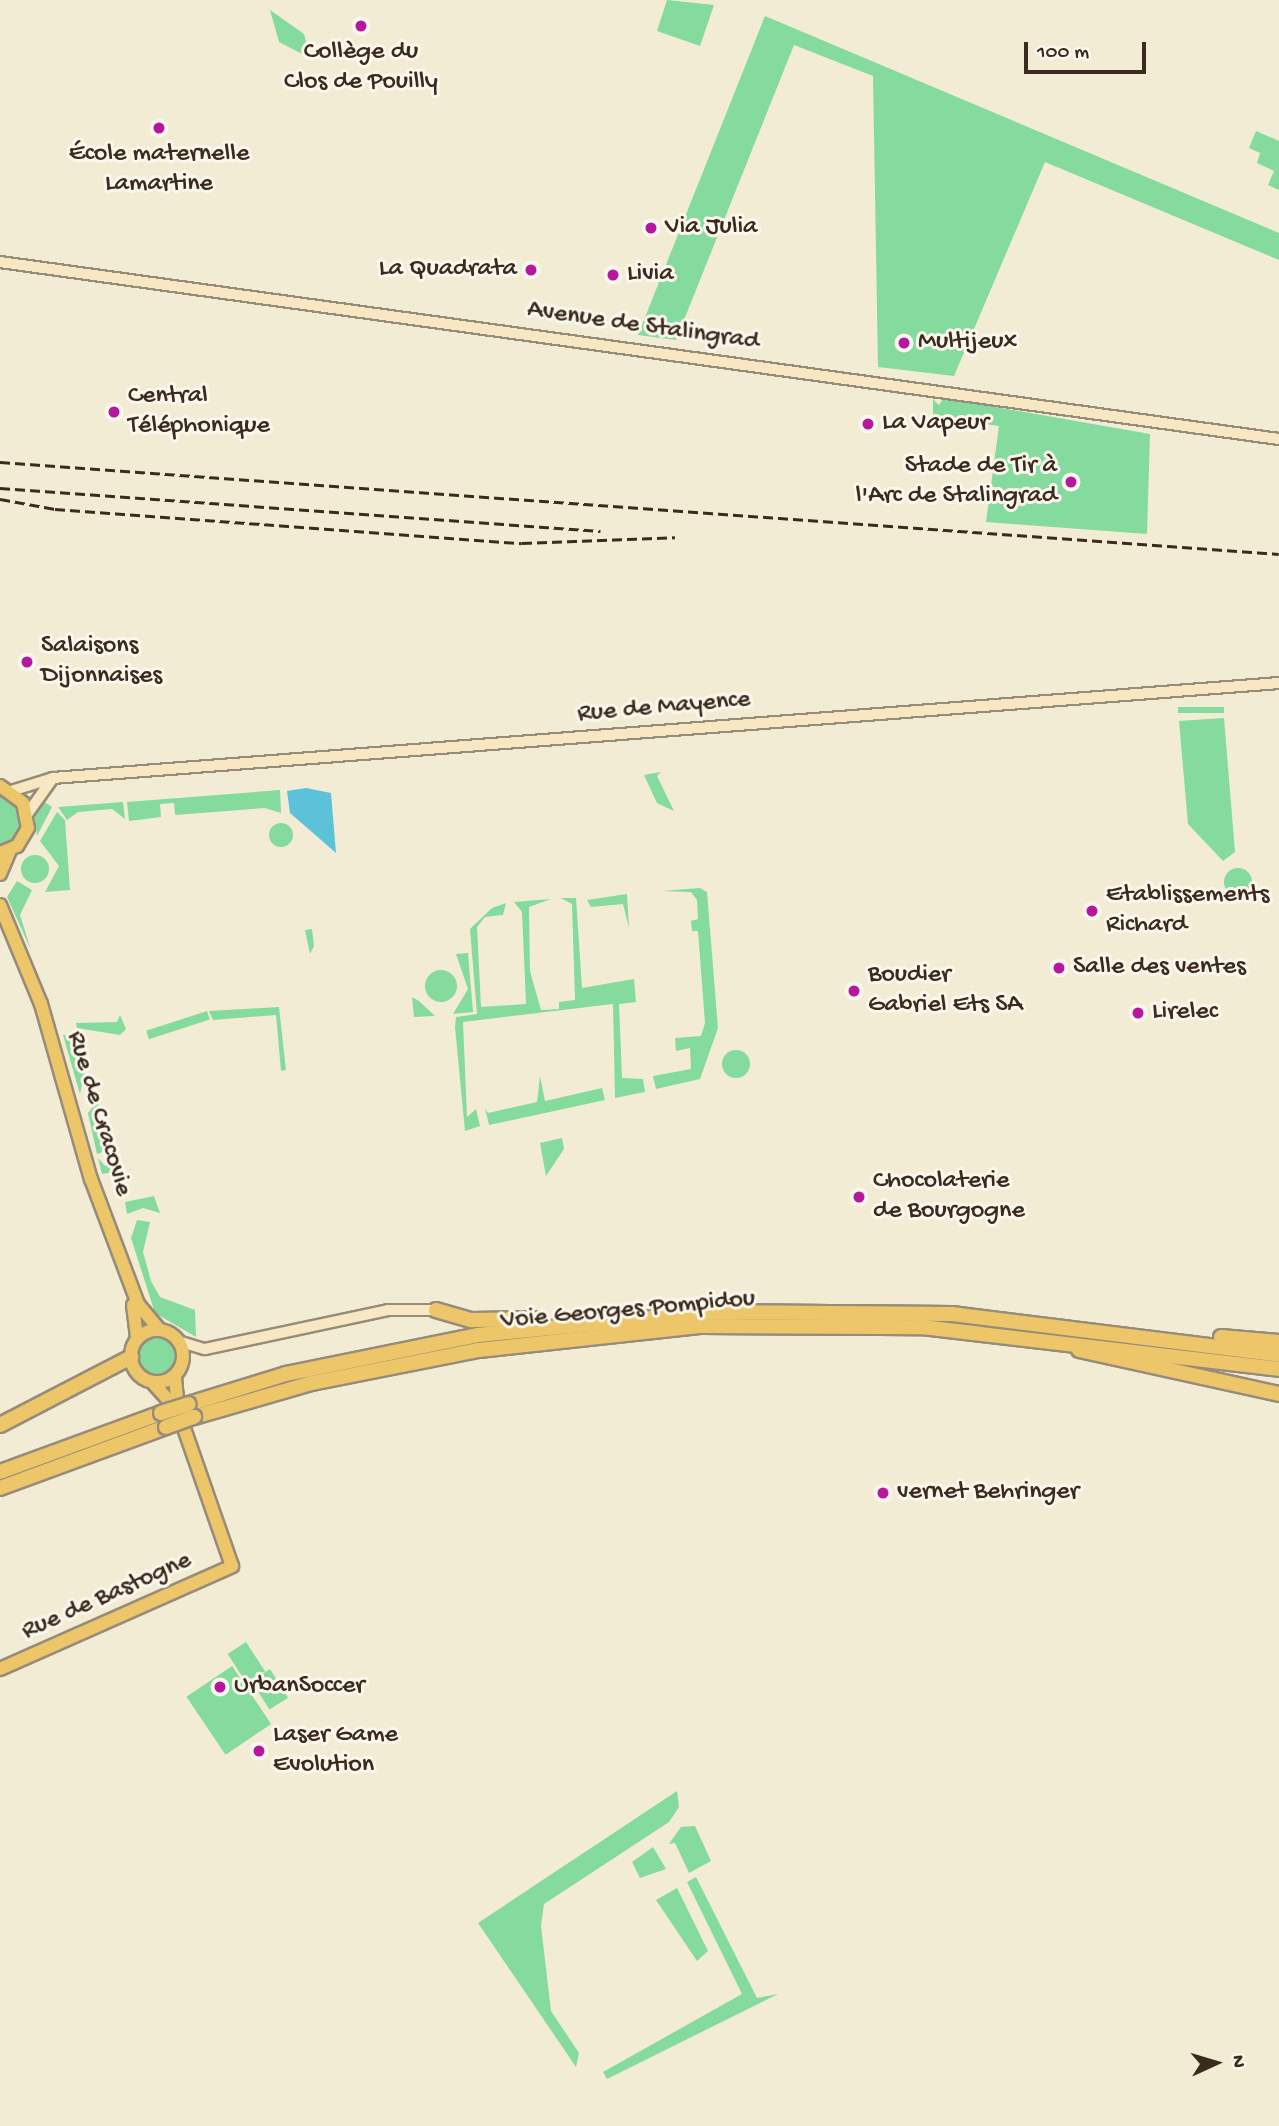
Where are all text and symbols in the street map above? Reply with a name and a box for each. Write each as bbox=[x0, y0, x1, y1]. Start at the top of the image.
marker: Collège du Clos de Pouilly bbox=[353, 18, 369, 34]
scale bar bbox=[1027, 28, 1150, 72]
place label: Collège du Clos de Pouilly bbox=[284, 37, 438, 98]
text: 100 m bbox=[1037, 41, 1089, 66]
marker: École maternelle Lamartine bbox=[151, 120, 167, 136]
place label: École maternelle Lamartine bbox=[69, 139, 249, 200]
place label: Via Julia bbox=[665, 212, 757, 244]
marker: Via Julia bbox=[643, 220, 659, 236]
place label: La Quadrata bbox=[379, 254, 517, 286]
place label: Livia bbox=[627, 259, 674, 291]
marker: La Quadrata bbox=[523, 262, 539, 278]
marker: Livia bbox=[605, 267, 621, 283]
street label: Avenue de Stalingrad bbox=[525, 295, 761, 359]
place label: Multijeux bbox=[918, 327, 1017, 359]
marker: Multijeux bbox=[896, 335, 912, 351]
place label: Central Téléphonique bbox=[128, 381, 270, 442]
marker: Central Téléphonique bbox=[106, 404, 122, 420]
place label: La Vapeur bbox=[882, 408, 989, 440]
marker: La Vapeur bbox=[860, 416, 876, 432]
place label: Stade de Tir à l'Arc de Stalingrad bbox=[856, 451, 1057, 512]
marker: Stade de Tir à l'Arc de Stalingrad bbox=[1063, 474, 1079, 490]
place label: Salaisons Dijonnaises bbox=[41, 631, 162, 692]
marker: Salaisons Dijonnaises bbox=[19, 654, 35, 670]
street label: Rue de Mayence bbox=[576, 685, 752, 731]
place label: Etablissements Richard bbox=[1106, 880, 1269, 942]
marker: Etablissements Richard bbox=[1084, 903, 1100, 919]
place label: Salle des ventes bbox=[1073, 952, 1246, 984]
place label: Boudier Gabriel Ets SA bbox=[868, 960, 1023, 1021]
marker: Salle des ventes bbox=[1051, 960, 1067, 976]
marker: Boudier Gabriel Ets SA bbox=[846, 983, 862, 999]
place label: Lirelec bbox=[1152, 997, 1218, 1029]
marker: Lirelec bbox=[1130, 1005, 1146, 1021]
street label: Rue de Cracovie bbox=[58, 1028, 138, 1200]
place label: Chocolaterie de Bourgogne bbox=[873, 1166, 1025, 1228]
marker: Chocolaterie de Bourgogne bbox=[851, 1189, 867, 1205]
street label: Voie Georges Pompidou bbox=[499, 1284, 757, 1338]
place label: vernet Behringer bbox=[897, 1477, 1079, 1509]
marker: vernet Behringer bbox=[875, 1485, 891, 1501]
street label: Rue de Bastogne bbox=[17, 1546, 197, 1648]
place label: UrbanSoccer bbox=[234, 1671, 365, 1703]
marker: UrbanSoccer bbox=[212, 1679, 228, 1695]
place label: Laser Game Evolution bbox=[273, 1720, 398, 1782]
marker: Laser Game Evolution bbox=[251, 1743, 267, 1759]
north arrow bbox=[1181, 2028, 1251, 2098]
text: N bbox=[1226, 2055, 1249, 2068]

